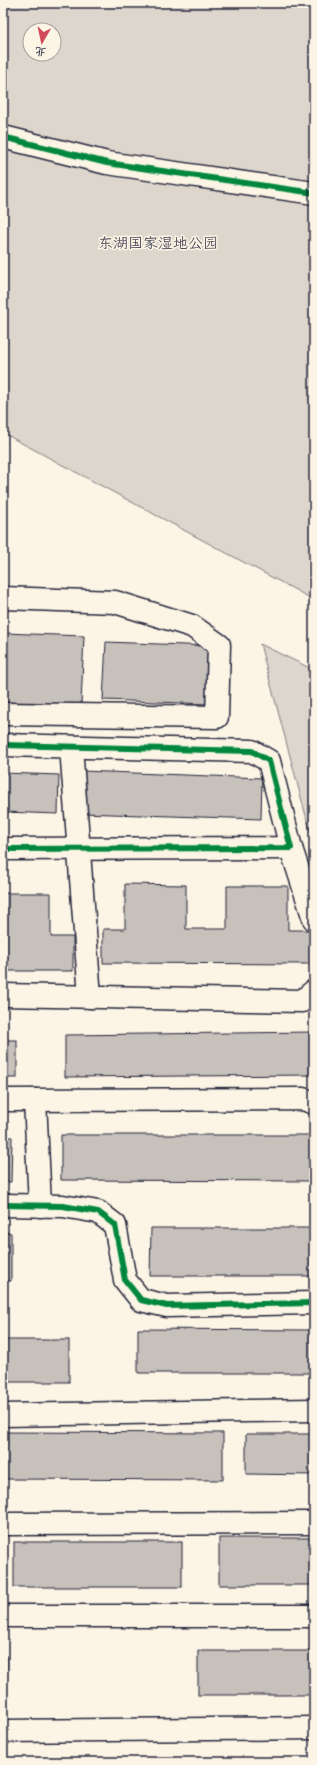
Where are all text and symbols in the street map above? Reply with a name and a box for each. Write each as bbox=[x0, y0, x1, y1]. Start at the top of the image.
north arrow bbox=[22, 22, 62, 62]
text: 北 bbox=[34, 41, 47, 62]
park label: 东湖国家湿地公园 bbox=[98, 230, 218, 256]

